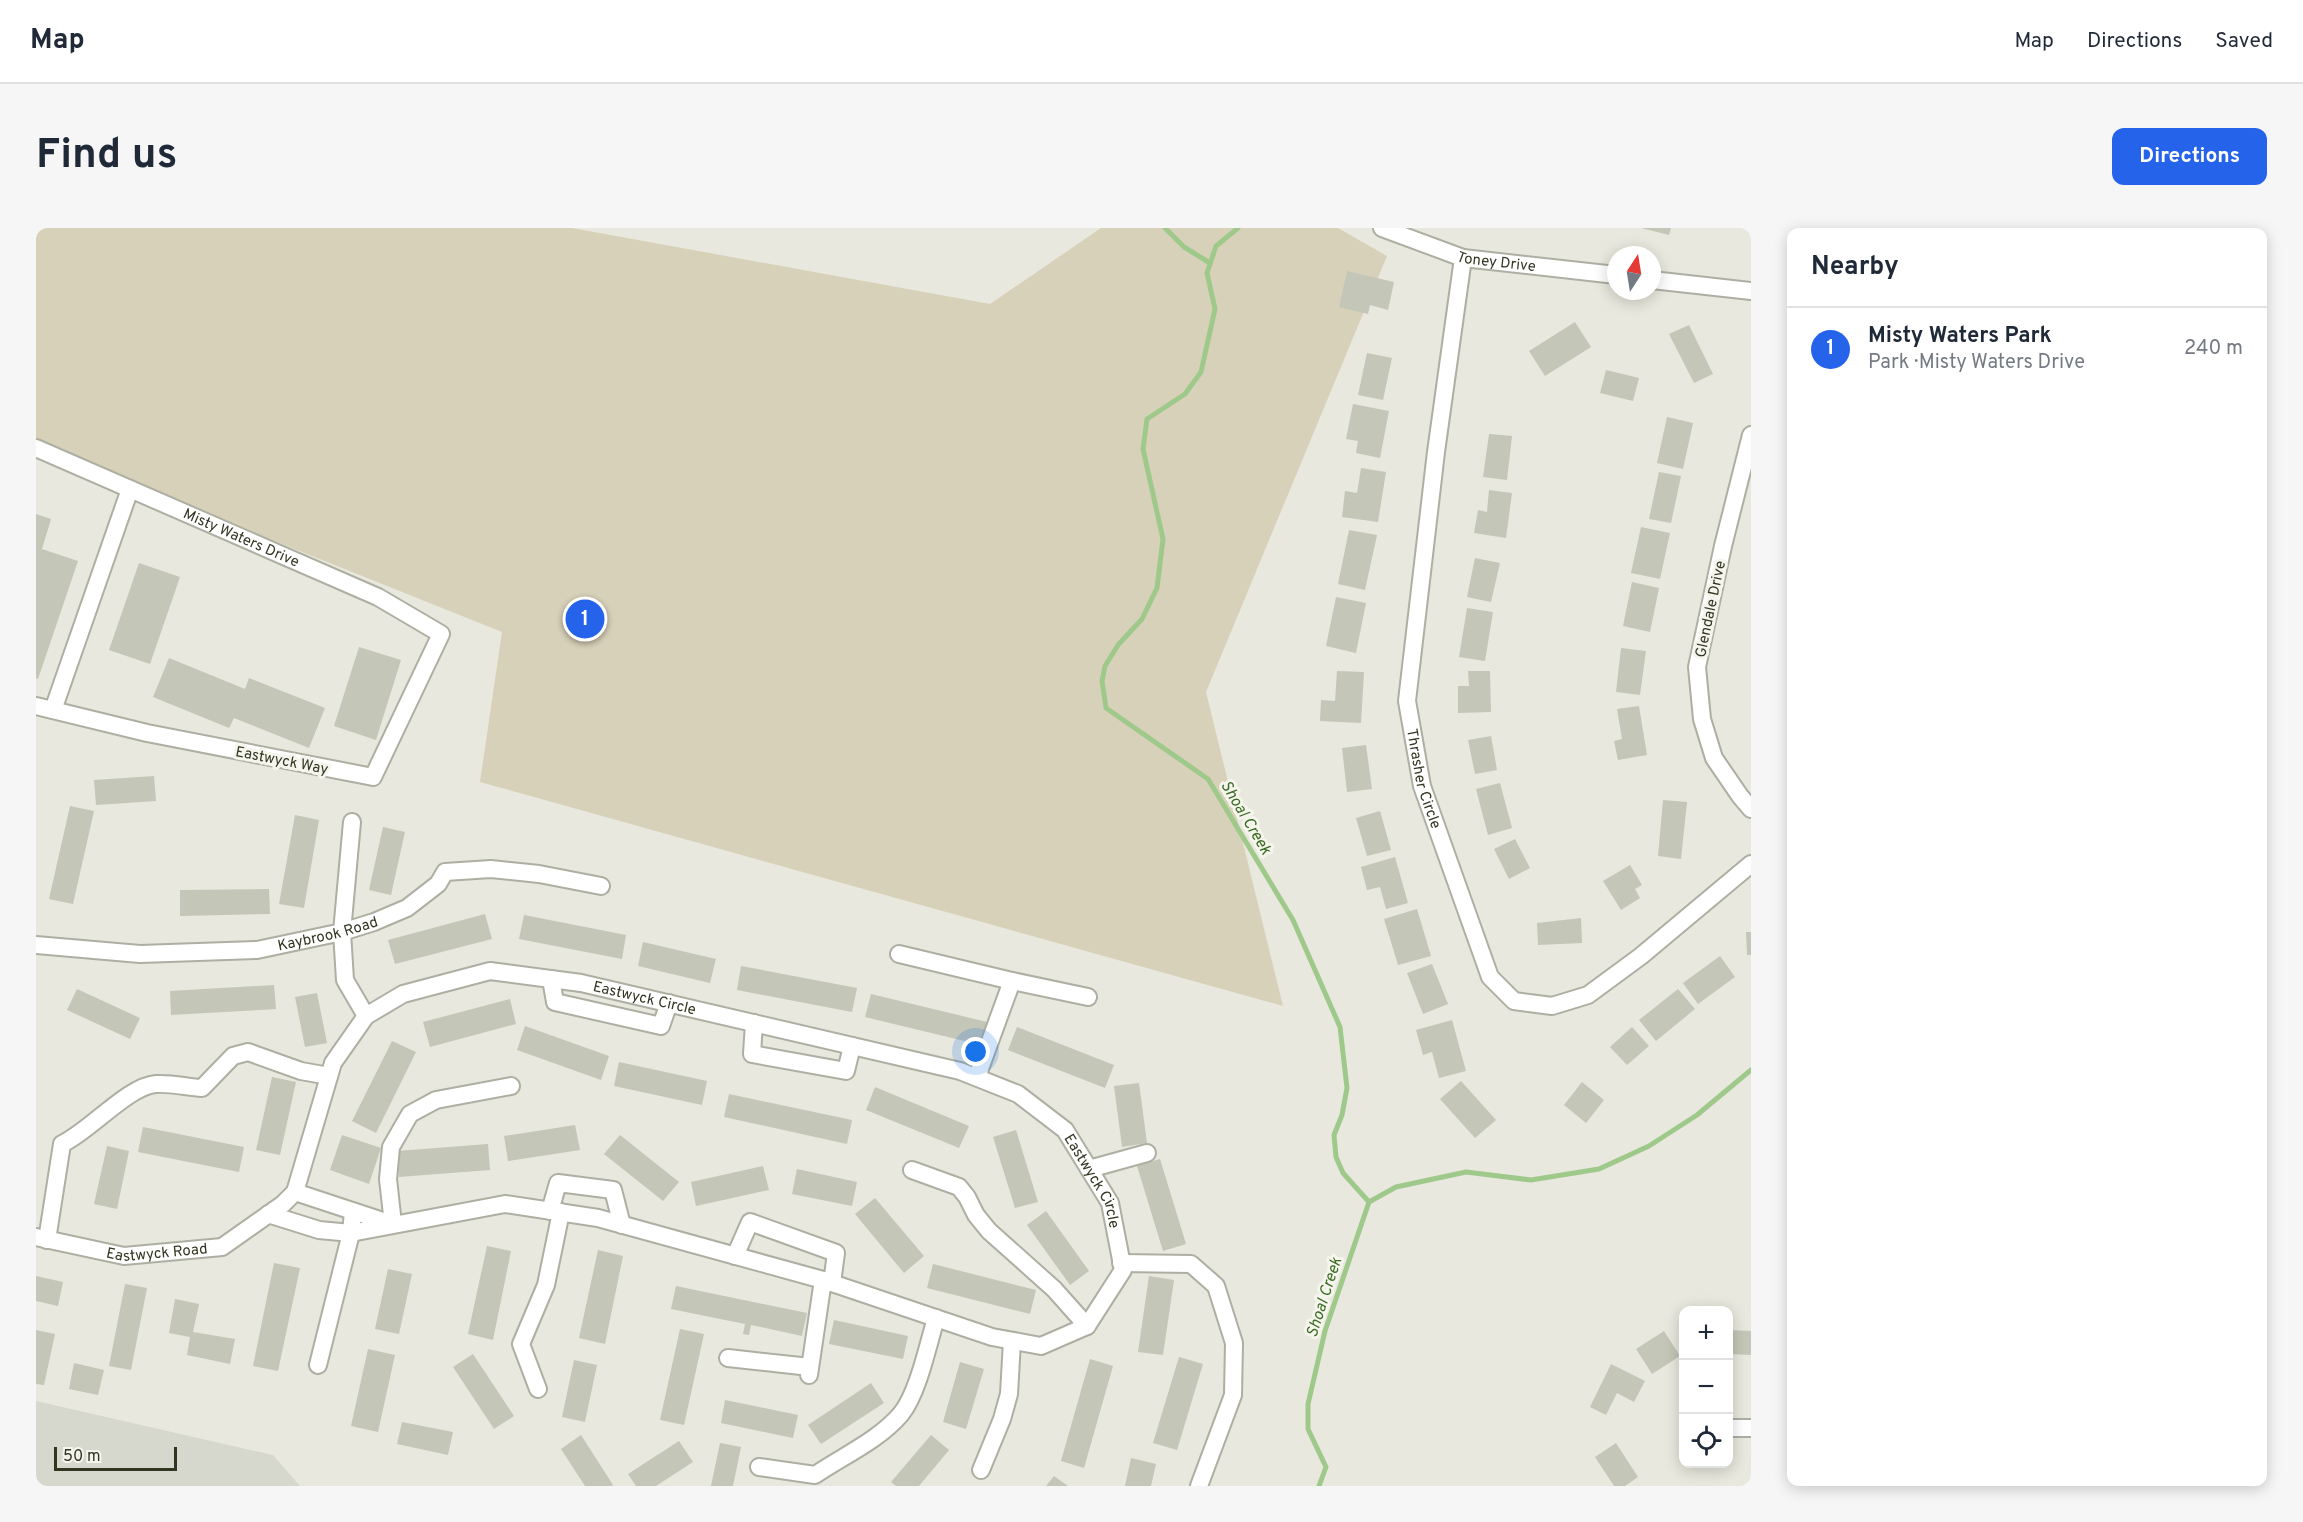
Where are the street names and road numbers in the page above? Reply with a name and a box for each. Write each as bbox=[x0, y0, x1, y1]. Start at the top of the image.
street label: Toney Drive bbox=[1454, 248, 1537, 277]
street label: Misty Waters Drive bbox=[180, 505, 302, 572]
street label: Glendale Drive bbox=[1692, 559, 1731, 659]
street label: Thrasher Circle bbox=[1401, 727, 1444, 832]
street label: Eastwyck Way bbox=[234, 743, 330, 780]
street label: Kaybrook Road bbox=[276, 913, 381, 956]
street label: Eastwyck Circle bbox=[591, 978, 698, 1020]
street label: Eastwyck Circle bbox=[1059, 1131, 1123, 1230]
street label: Eastwyck Road bbox=[104, 1240, 208, 1267]

